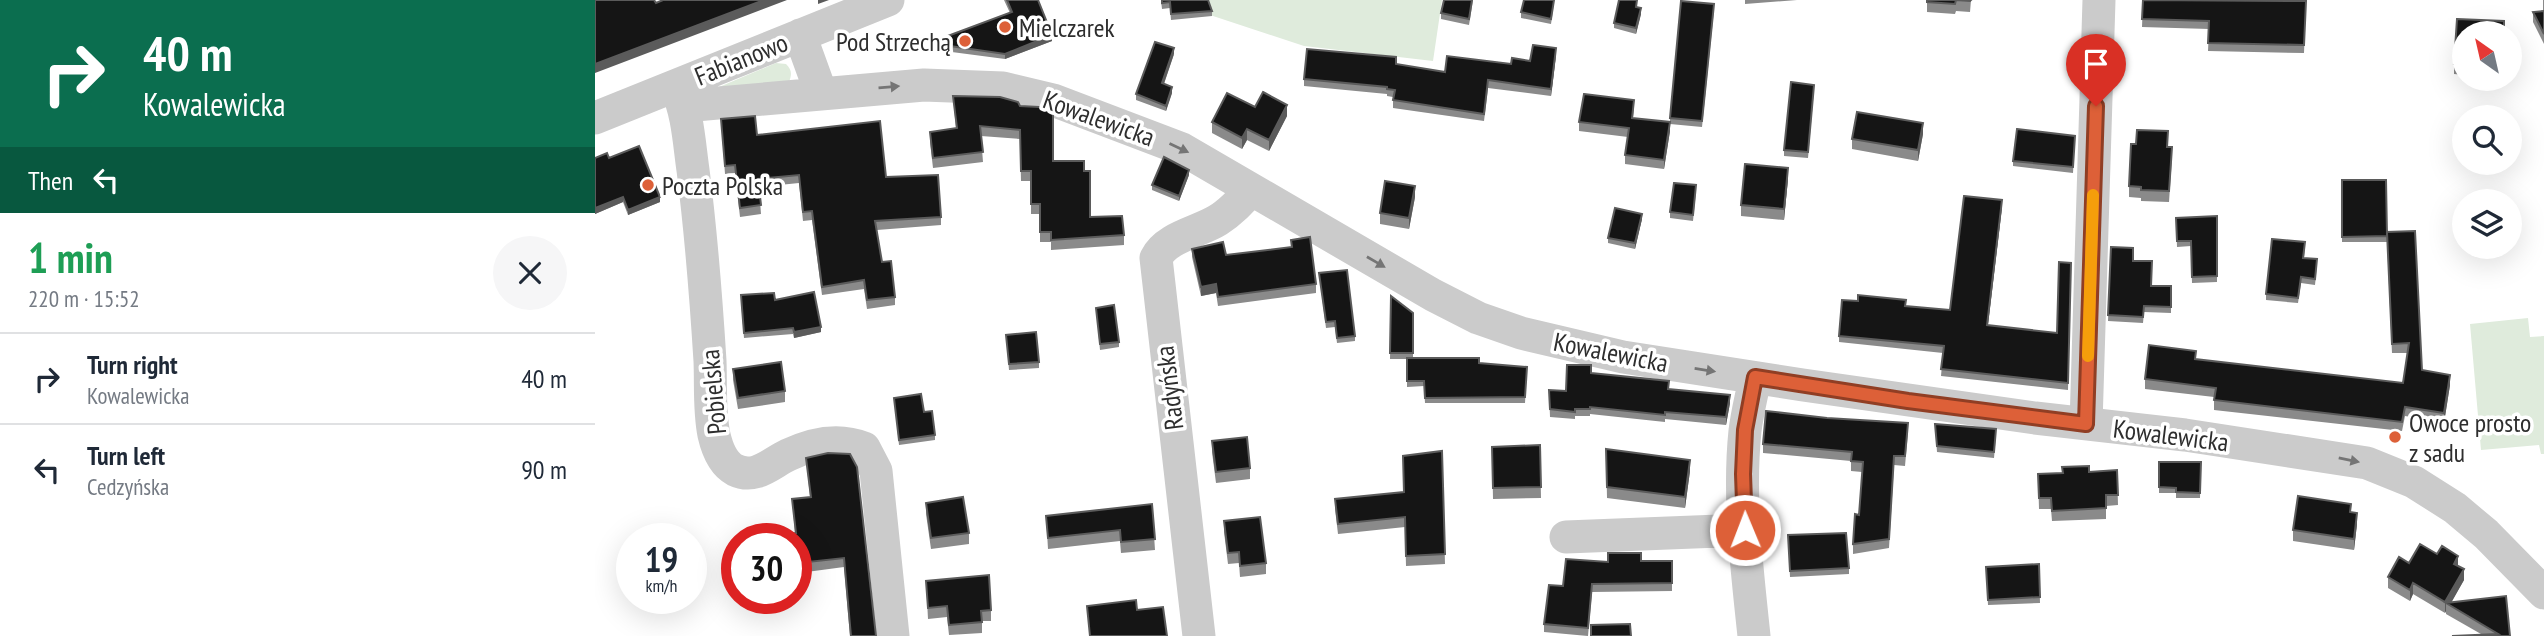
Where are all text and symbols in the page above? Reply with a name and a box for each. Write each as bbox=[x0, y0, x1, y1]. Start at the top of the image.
place label: Mielczarek bbox=[1019, 11, 1115, 44]
marker: Mielczarek bbox=[997, 19, 1013, 35]
text: 40 m bbox=[143, 21, 232, 85]
north arrow bbox=[2452, 21, 2522, 91]
map controls bbox=[2452, 21, 2522, 259]
street label: Fabianowo bbox=[690, 25, 792, 93]
place label: Pod Strzechą bbox=[836, 25, 951, 58]
icon: right bbox=[28, 28, 119, 119]
marker: Pod Strzechą bbox=[957, 33, 973, 49]
pin bbox=[2066, 34, 2126, 106]
icon: arrive bbox=[2077, 45, 2115, 83]
one-way arrow bbox=[878, 81, 900, 92]
text: Kowalewicka bbox=[143, 83, 286, 125]
street label: Kowalewicka bbox=[1039, 83, 1159, 153]
button: search bbox=[2452, 105, 2522, 175]
one-way arrow bbox=[1169, 142, 1189, 154]
icon: left bbox=[87, 161, 125, 199]
text: Then bbox=[28, 164, 73, 197]
place label: Poczta Polska bbox=[662, 169, 783, 202]
marker: Poczta Polska bbox=[640, 177, 656, 193]
button: layers bbox=[2452, 189, 2522, 259]
text: 1 min bbox=[28, 230, 113, 285]
button: close bbox=[493, 236, 567, 310]
one-way arrow bbox=[1366, 256, 1385, 269]
text: 220 m · 15:52 bbox=[28, 284, 140, 313]
street label: Kowalewicka bbox=[1551, 325, 1671, 379]
street label: Radyńska bbox=[1147, 344, 1191, 432]
text: Turn right bbox=[87, 348, 178, 381]
street label: Pobielska bbox=[693, 348, 733, 436]
icon: right bbox=[28, 360, 66, 398]
text: 40 m bbox=[521, 362, 567, 395]
one-way arrow bbox=[1695, 365, 1717, 376]
text: Kowalewicka bbox=[87, 381, 190, 410]
place label: Owoce prosto z sadu bbox=[2409, 406, 2531, 469]
street label: Kowalewicka bbox=[2111, 412, 2231, 458]
marker: Owoce prosto z sadu bbox=[2387, 429, 2403, 445]
text: Turn left bbox=[87, 439, 165, 472]
icon: left bbox=[28, 451, 66, 489]
text: 90 m bbox=[521, 453, 567, 486]
one-way arrow bbox=[2338, 454, 2360, 465]
text: Cedzyńska bbox=[87, 472, 169, 501]
position arrow bbox=[1708, 493, 1782, 567]
speed limit sign: 30 bbox=[721, 523, 812, 614]
text: 19 bbox=[645, 536, 678, 582]
text: km/h bbox=[646, 574, 677, 597]

